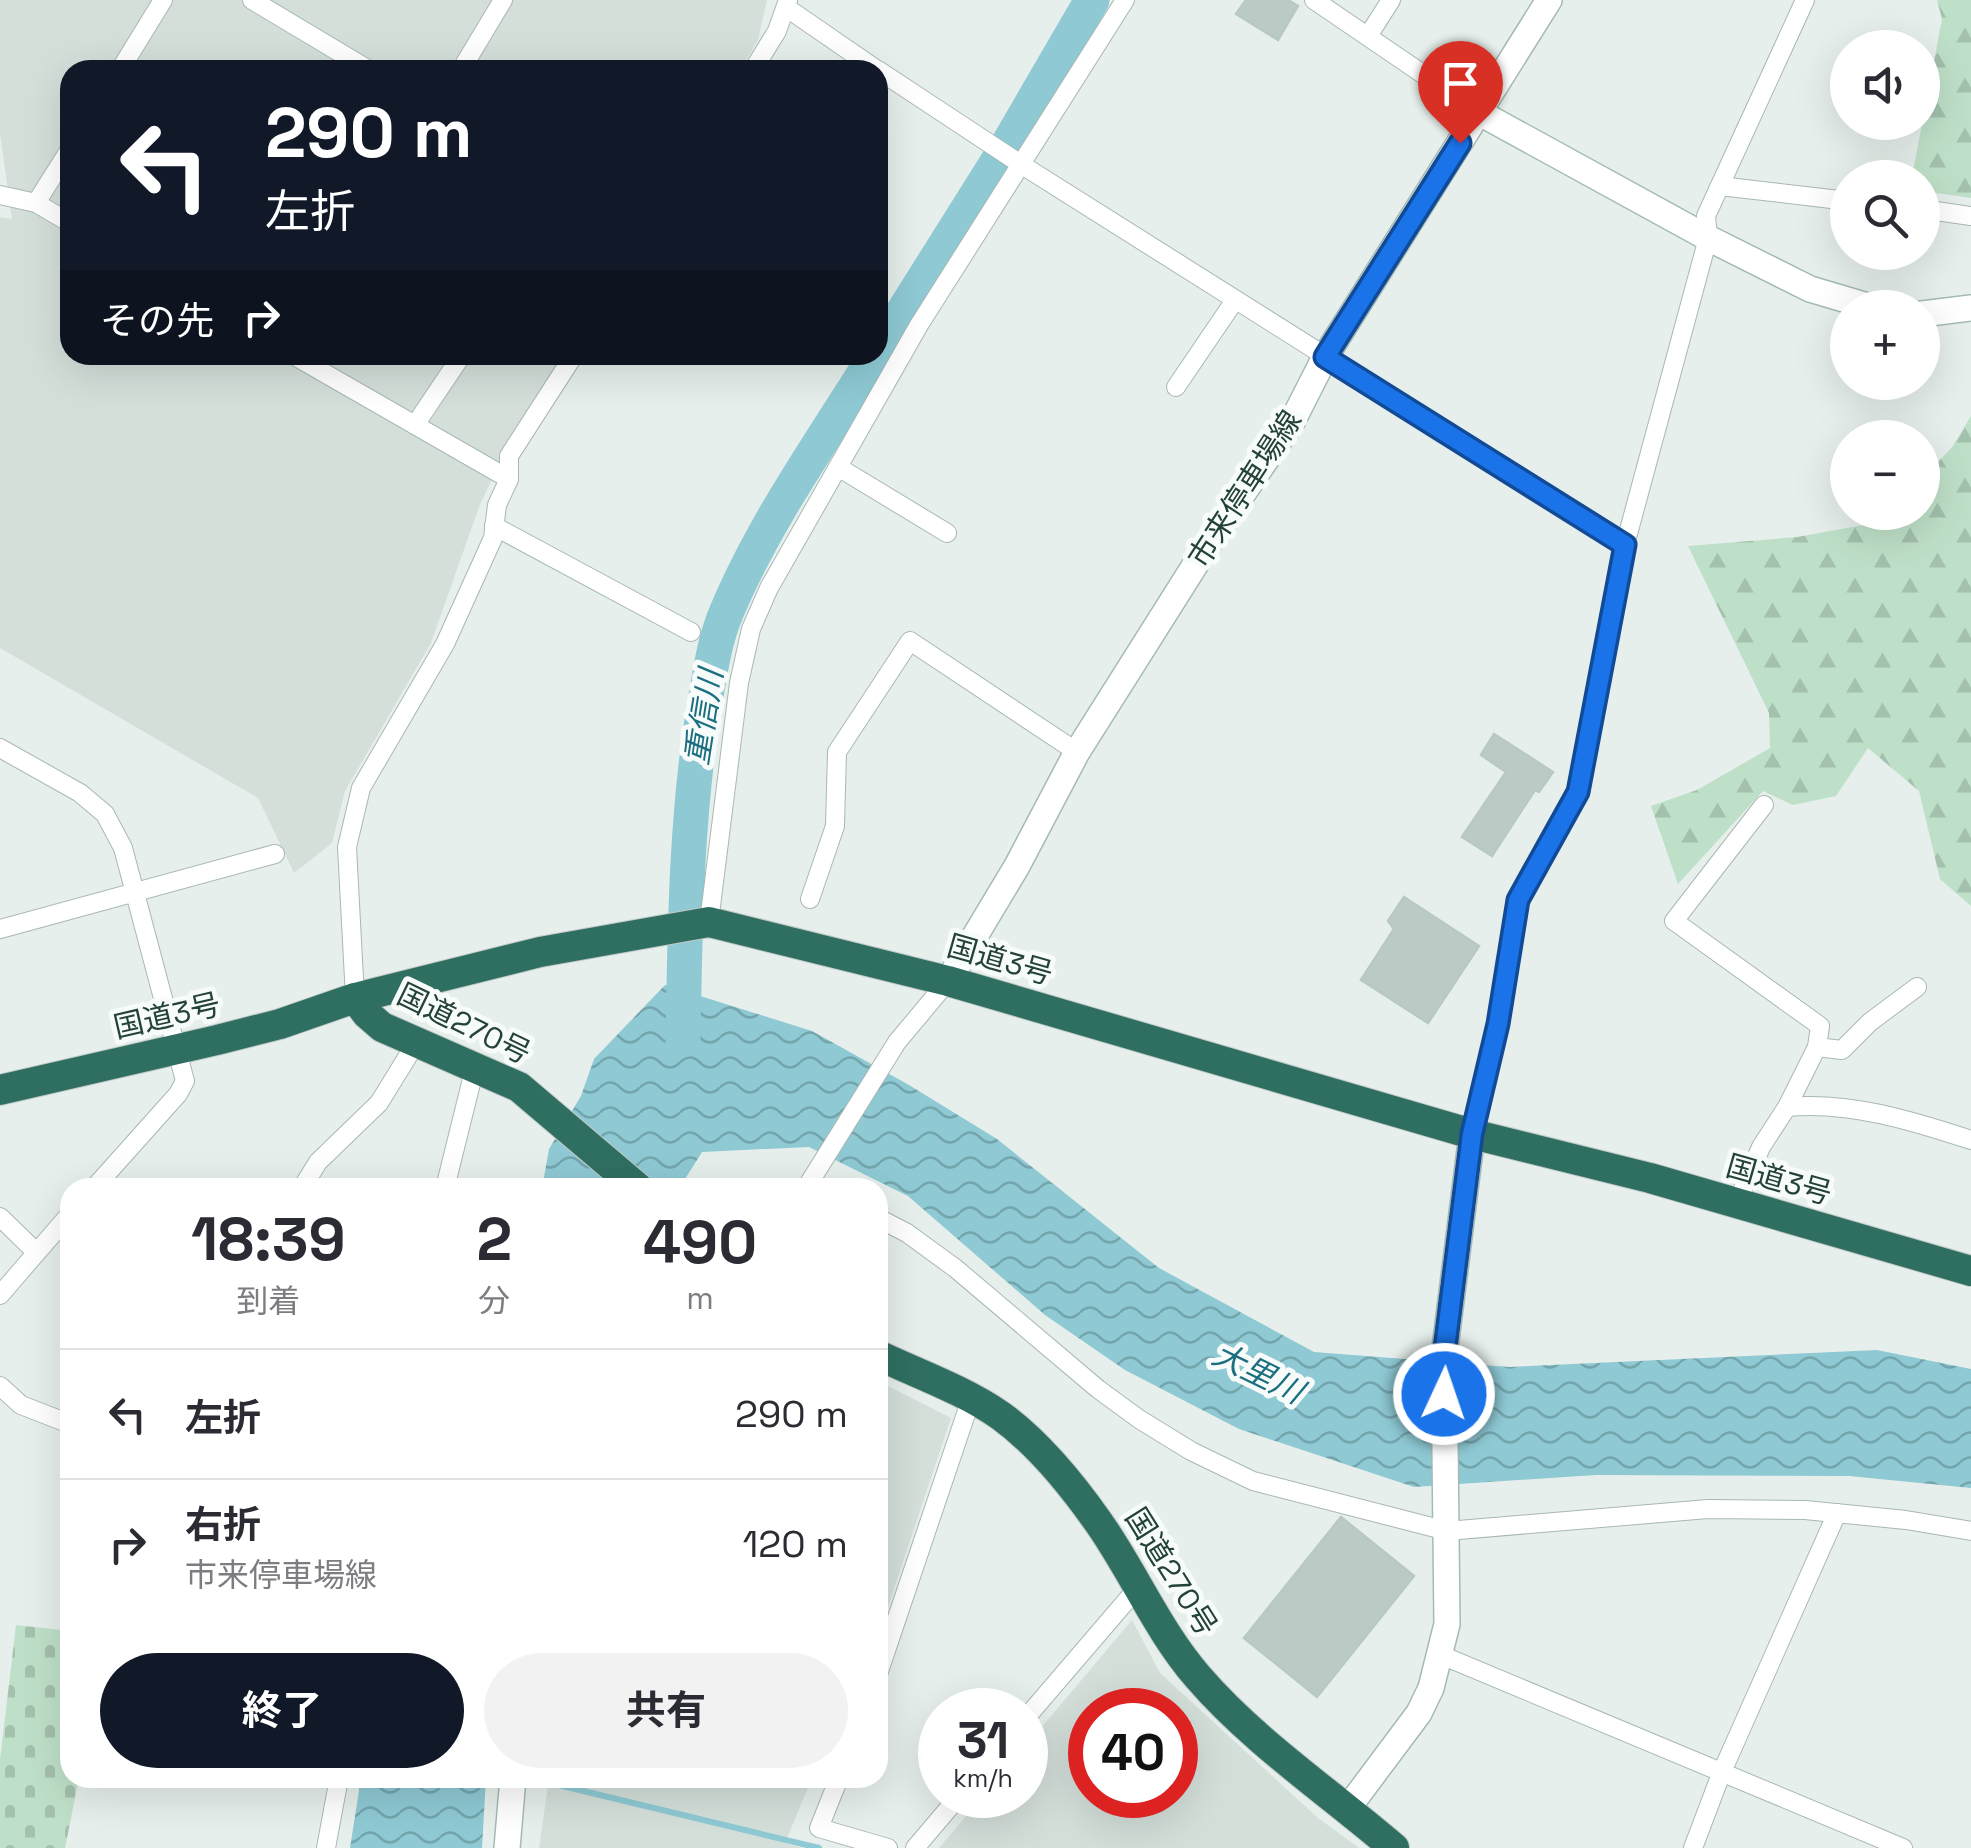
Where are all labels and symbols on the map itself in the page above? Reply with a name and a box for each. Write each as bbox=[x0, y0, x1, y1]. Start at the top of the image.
pin bbox=[1418, 41, 1503, 144]
street label: 市来停車場線 bbox=[1179, 403, 1310, 575]
water label: 重信川 bbox=[677, 664, 732, 768]
street label: 国道3号 bbox=[943, 926, 1057, 993]
street label: 国道270号 bbox=[391, 975, 537, 1073]
street label: 国道3号 bbox=[110, 984, 224, 1047]
street label: 国道3号 bbox=[1722, 1146, 1836, 1213]
water label: 大里川 bbox=[1206, 1334, 1313, 1413]
position arrow bbox=[1392, 1342, 1496, 1446]
street label: 国道270号 bbox=[1117, 1500, 1226, 1643]
speed limit sign: 40 bbox=[1068, 1688, 1198, 1818]

